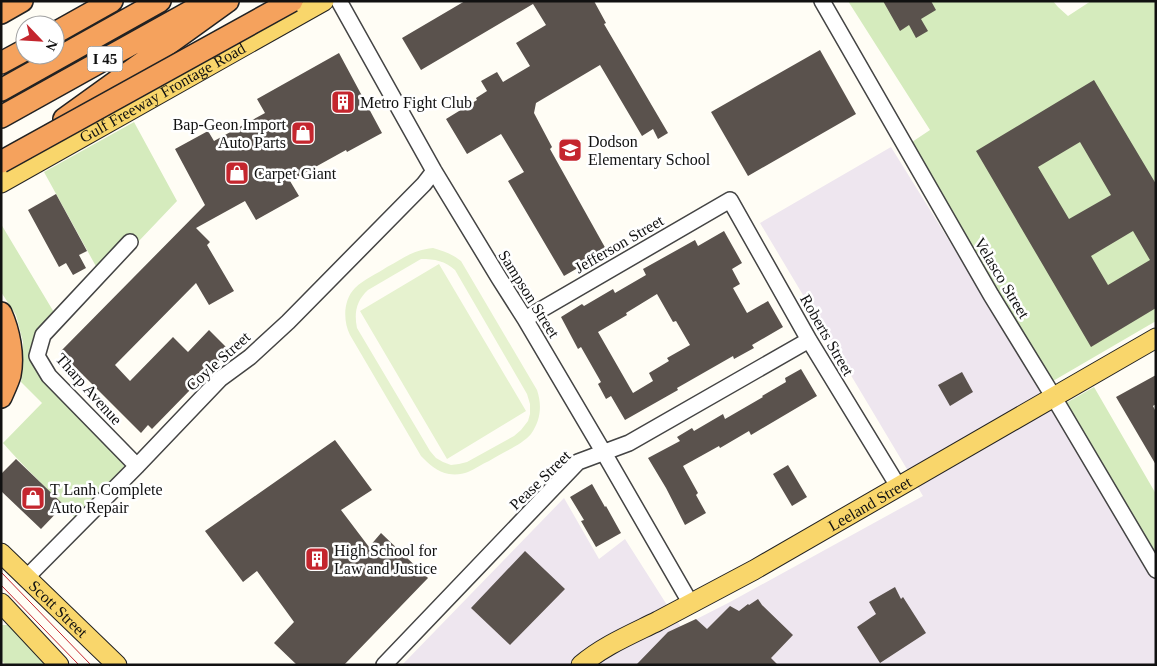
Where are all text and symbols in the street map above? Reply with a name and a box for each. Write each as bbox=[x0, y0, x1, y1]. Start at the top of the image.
north arrow bbox=[15, 15, 65, 65]
text: N bbox=[42, 38, 60, 53]
street label: Gulf Freeway Frontage Road bbox=[76, 39, 248, 146]
road number: I 45 bbox=[88, 46, 122, 72]
building icon: Metro Fight Club bbox=[330, 89, 356, 115]
place label: Metro Fight Club bbox=[360, 94, 472, 112]
place label: Bap-Geon Import Auto Parts bbox=[173, 116, 287, 151]
shop icon: Bap-Geon Import Auto Parts bbox=[290, 120, 316, 146]
place label: Dodson Elementary School bbox=[588, 133, 711, 169]
school or university icon: Dodson Elementary School bbox=[557, 137, 583, 163]
shop icon: Carpet Giant bbox=[224, 160, 250, 186]
place label: Carpet Giant bbox=[254, 165, 337, 183]
street label: Jefferson Street bbox=[572, 211, 667, 276]
street label: Velasco Street bbox=[971, 235, 1033, 322]
street label: Sampson Street bbox=[494, 247, 563, 342]
street label: Roberts Street bbox=[797, 291, 857, 379]
street label: Coyle Street bbox=[183, 328, 254, 395]
street label: Tharp Avenue bbox=[52, 350, 125, 429]
street label: Pease Street bbox=[506, 446, 574, 513]
street label: Leeland Street bbox=[825, 472, 914, 534]
place label: T Lanh Complete Auto Repair bbox=[50, 481, 163, 517]
shop icon: T Lanh Complete Auto Repair bbox=[20, 485, 46, 511]
place label: High School for Law and Justice bbox=[334, 542, 438, 577]
building icon: High School for Law and Justice bbox=[304, 546, 330, 572]
street label: Scott Street bbox=[26, 577, 92, 641]

